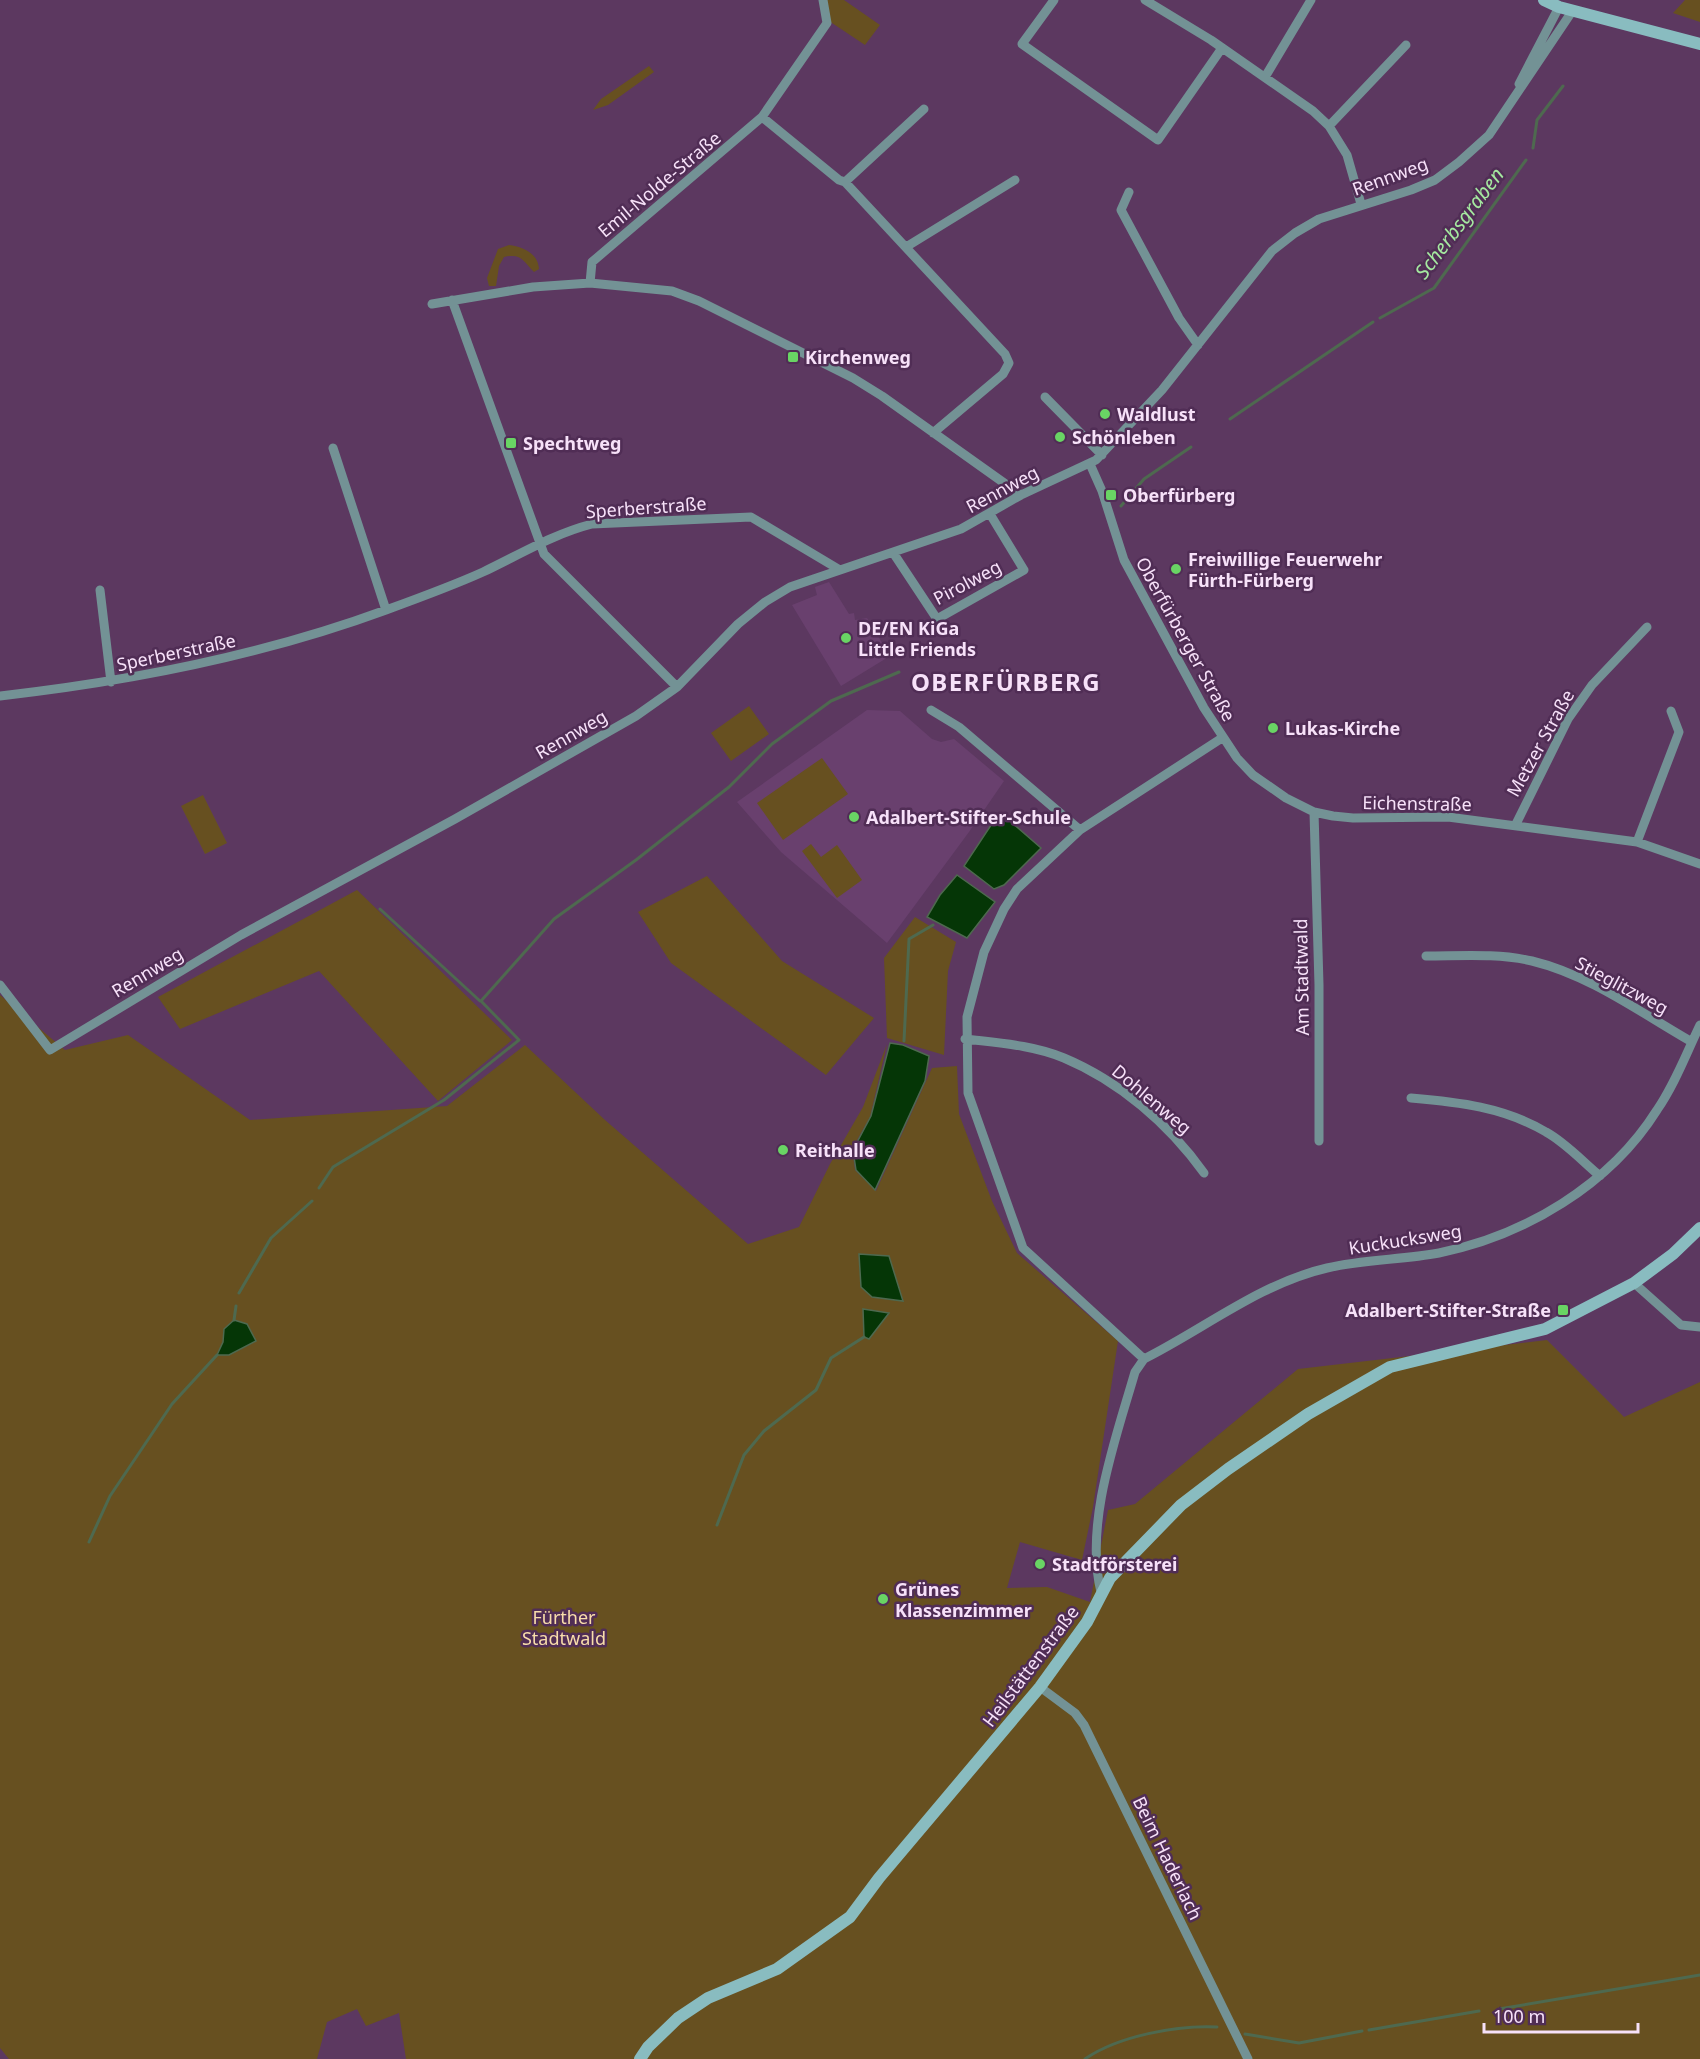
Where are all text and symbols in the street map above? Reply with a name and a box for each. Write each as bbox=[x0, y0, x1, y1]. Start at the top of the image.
street label: Emil-Nolde-Straße bbox=[593, 126, 725, 242]
street label: Rennweg bbox=[1349, 151, 1431, 201]
water label: Scherbsgraben bbox=[1408, 162, 1510, 284]
place label: Kirchenweg bbox=[805, 345, 911, 369]
marker: Kirchenweg bbox=[786, 350, 800, 364]
place label: Waldlust bbox=[1117, 402, 1196, 426]
marker: Waldlust bbox=[1098, 407, 1112, 421]
place label: Schönleben bbox=[1072, 425, 1176, 449]
marker: Schönleben bbox=[1053, 430, 1067, 444]
place label: Spechtweg bbox=[523, 431, 621, 455]
marker: Spechtweg bbox=[504, 436, 518, 450]
street label: Rennweg bbox=[962, 460, 1042, 518]
place label: Oberfürberg bbox=[1123, 483, 1235, 507]
marker: Oberfürberg bbox=[1104, 488, 1118, 502]
street label: Sperberstraße bbox=[585, 491, 707, 523]
place label: Freiwillige Feuerwehr Fürth-Fürberg bbox=[1188, 547, 1382, 592]
street label: Oberfürberger Straße bbox=[1131, 553, 1241, 725]
street label: Pirolweg bbox=[929, 554, 1005, 610]
marker: Freiwillige Feuerwehr Fürth-Fürberg bbox=[1169, 562, 1183, 576]
place label: DE/EN KiGa Little Friends bbox=[858, 616, 976, 661]
street label: Sperberstraße bbox=[114, 628, 238, 676]
marker: DE/EN KiGa Little Friends bbox=[839, 631, 853, 645]
district label: OBERFÜRBERG bbox=[911, 665, 1101, 698]
street label: Metzer Straße bbox=[1501, 685, 1579, 801]
street label: Rennweg bbox=[531, 704, 611, 764]
place label: Lukas-Kirche bbox=[1285, 716, 1400, 740]
marker: Lukas-Kirche bbox=[1266, 721, 1280, 735]
street label: Eichenstraße bbox=[1362, 790, 1472, 816]
place label: Adalbert-Stifter-Schule bbox=[866, 805, 1071, 829]
marker: Adalbert-Stifter-Schule bbox=[847, 810, 861, 824]
street label: Am Stadtwald bbox=[1288, 918, 1314, 1036]
street label: Rennweg bbox=[107, 941, 187, 1003]
street label: Stieglitzweg bbox=[1571, 950, 1673, 1020]
street label: Dohlenweg bbox=[1107, 1059, 1197, 1139]
place label: Reithalle bbox=[795, 1138, 875, 1162]
marker: Reithalle bbox=[776, 1143, 790, 1157]
street label: Kuckucksweg bbox=[1347, 1218, 1463, 1260]
place label: Adalbert-Stifter-Straße bbox=[1345, 1298, 1551, 1322]
marker: Adalbert-Stifter-Straße bbox=[1556, 1303, 1570, 1317]
place label: Stadtförsterei bbox=[1052, 1552, 1177, 1576]
marker: Stadtförsterei bbox=[1033, 1557, 1047, 1571]
place label: Grünes Klassenzimmer bbox=[895, 1577, 1032, 1622]
marker: Grünes Klassenzimmer bbox=[876, 1592, 890, 1606]
street label: Heilstättenstraße bbox=[976, 1600, 1084, 1732]
park label: Fürther Stadtwald bbox=[522, 1605, 606, 1650]
street label: Beim Haderlach bbox=[1128, 1792, 1208, 1924]
scale bar bbox=[1484, 1996, 1638, 2034]
text: 100 m bbox=[1493, 2004, 1545, 2028]

